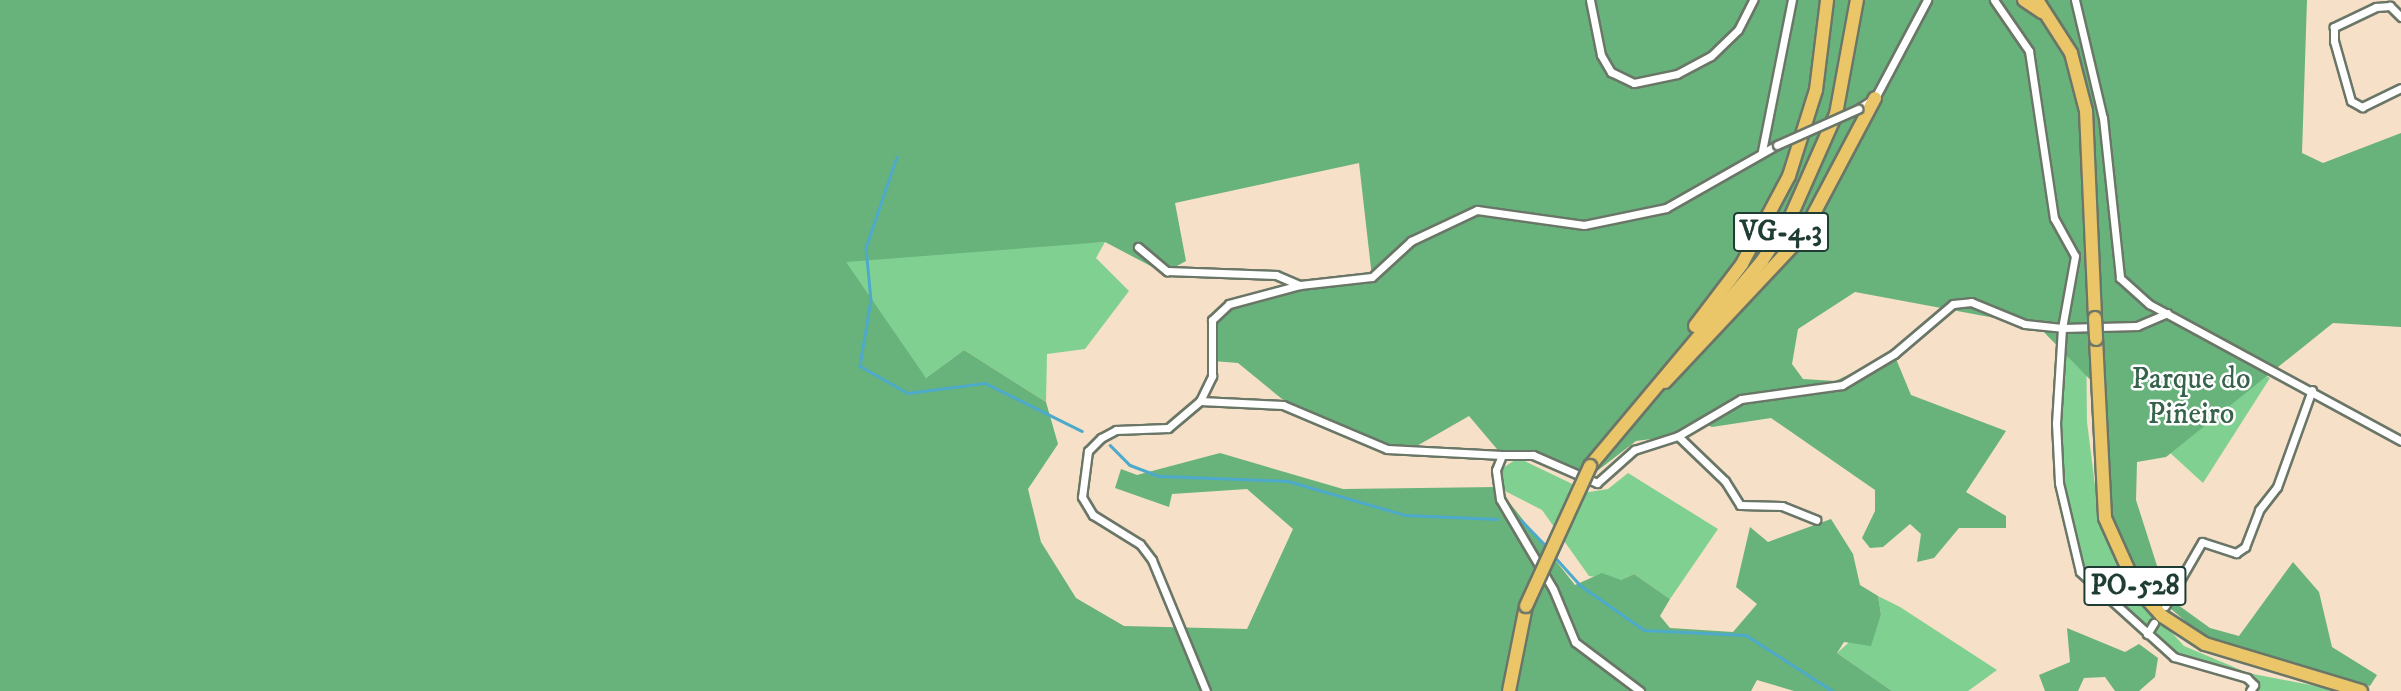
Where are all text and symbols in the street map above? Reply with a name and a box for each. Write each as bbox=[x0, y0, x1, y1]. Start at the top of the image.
road number: VG-4.3 bbox=[1732, 208, 1830, 256]
park label: Parque do Piñeiro bbox=[2132, 362, 2250, 432]
road number: PO-528 bbox=[2082, 562, 2188, 610]

